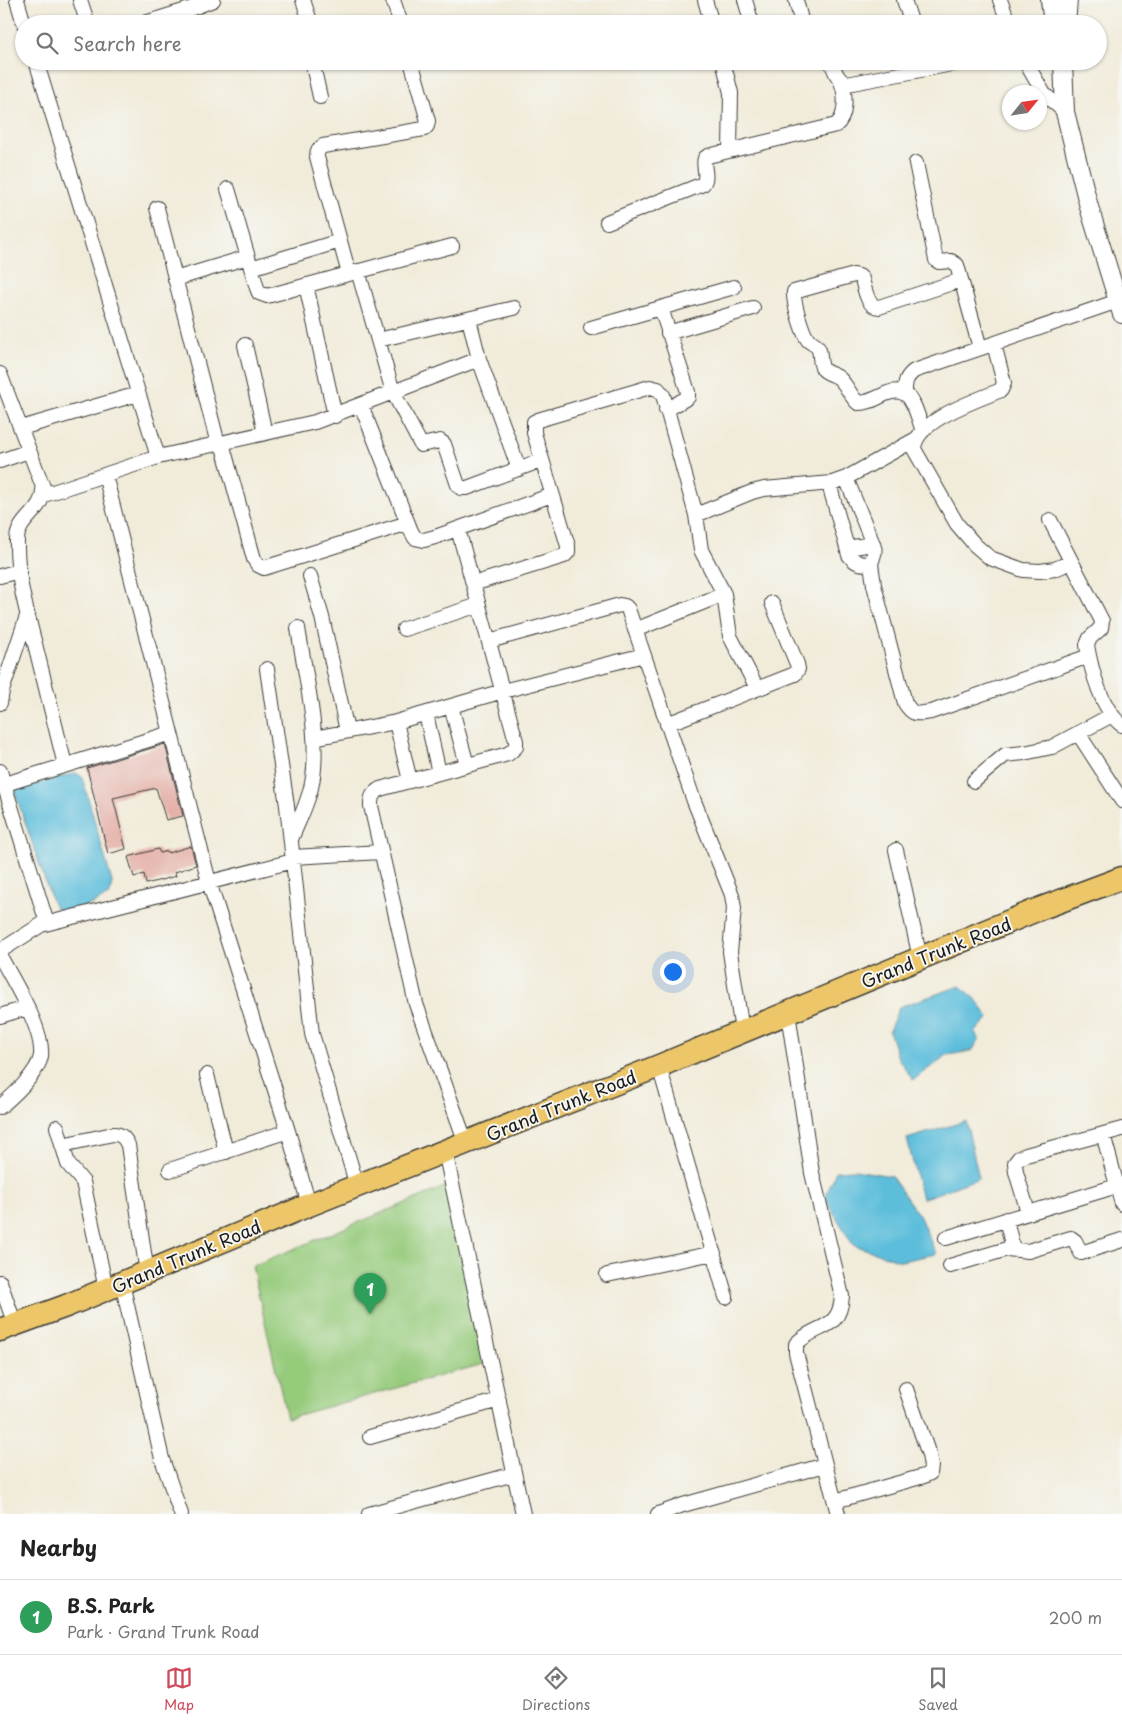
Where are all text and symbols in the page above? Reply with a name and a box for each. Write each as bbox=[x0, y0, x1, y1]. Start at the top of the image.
search box bbox=[15, 15, 1107, 70]
icon: search bbox=[33, 29, 61, 57]
text: Search here bbox=[73, 29, 182, 57]
north arrow bbox=[1002, 85, 1047, 130]
street label: Grand Trunk Road bbox=[857, 909, 1015, 995]
your location bbox=[660, 959, 686, 985]
street label: Grand Trunk Road bbox=[482, 1062, 640, 1148]
street label: Grand Trunk Road bbox=[107, 1212, 265, 1300]
pin: 1 bbox=[354, 1273, 386, 1314]
text: Nearby bbox=[20, 1531, 97, 1563]
text: B.S. Park bbox=[67, 1591, 155, 1619]
text: 1 bbox=[32, 1605, 40, 1629]
text: 200 m bbox=[1049, 1605, 1102, 1629]
text: Park · Grand Trunk Road bbox=[67, 1619, 260, 1643]
tab: Map bbox=[164, 1664, 194, 1715]
tab: Directions bbox=[522, 1664, 590, 1715]
tab: Saved bbox=[918, 1664, 958, 1715]

